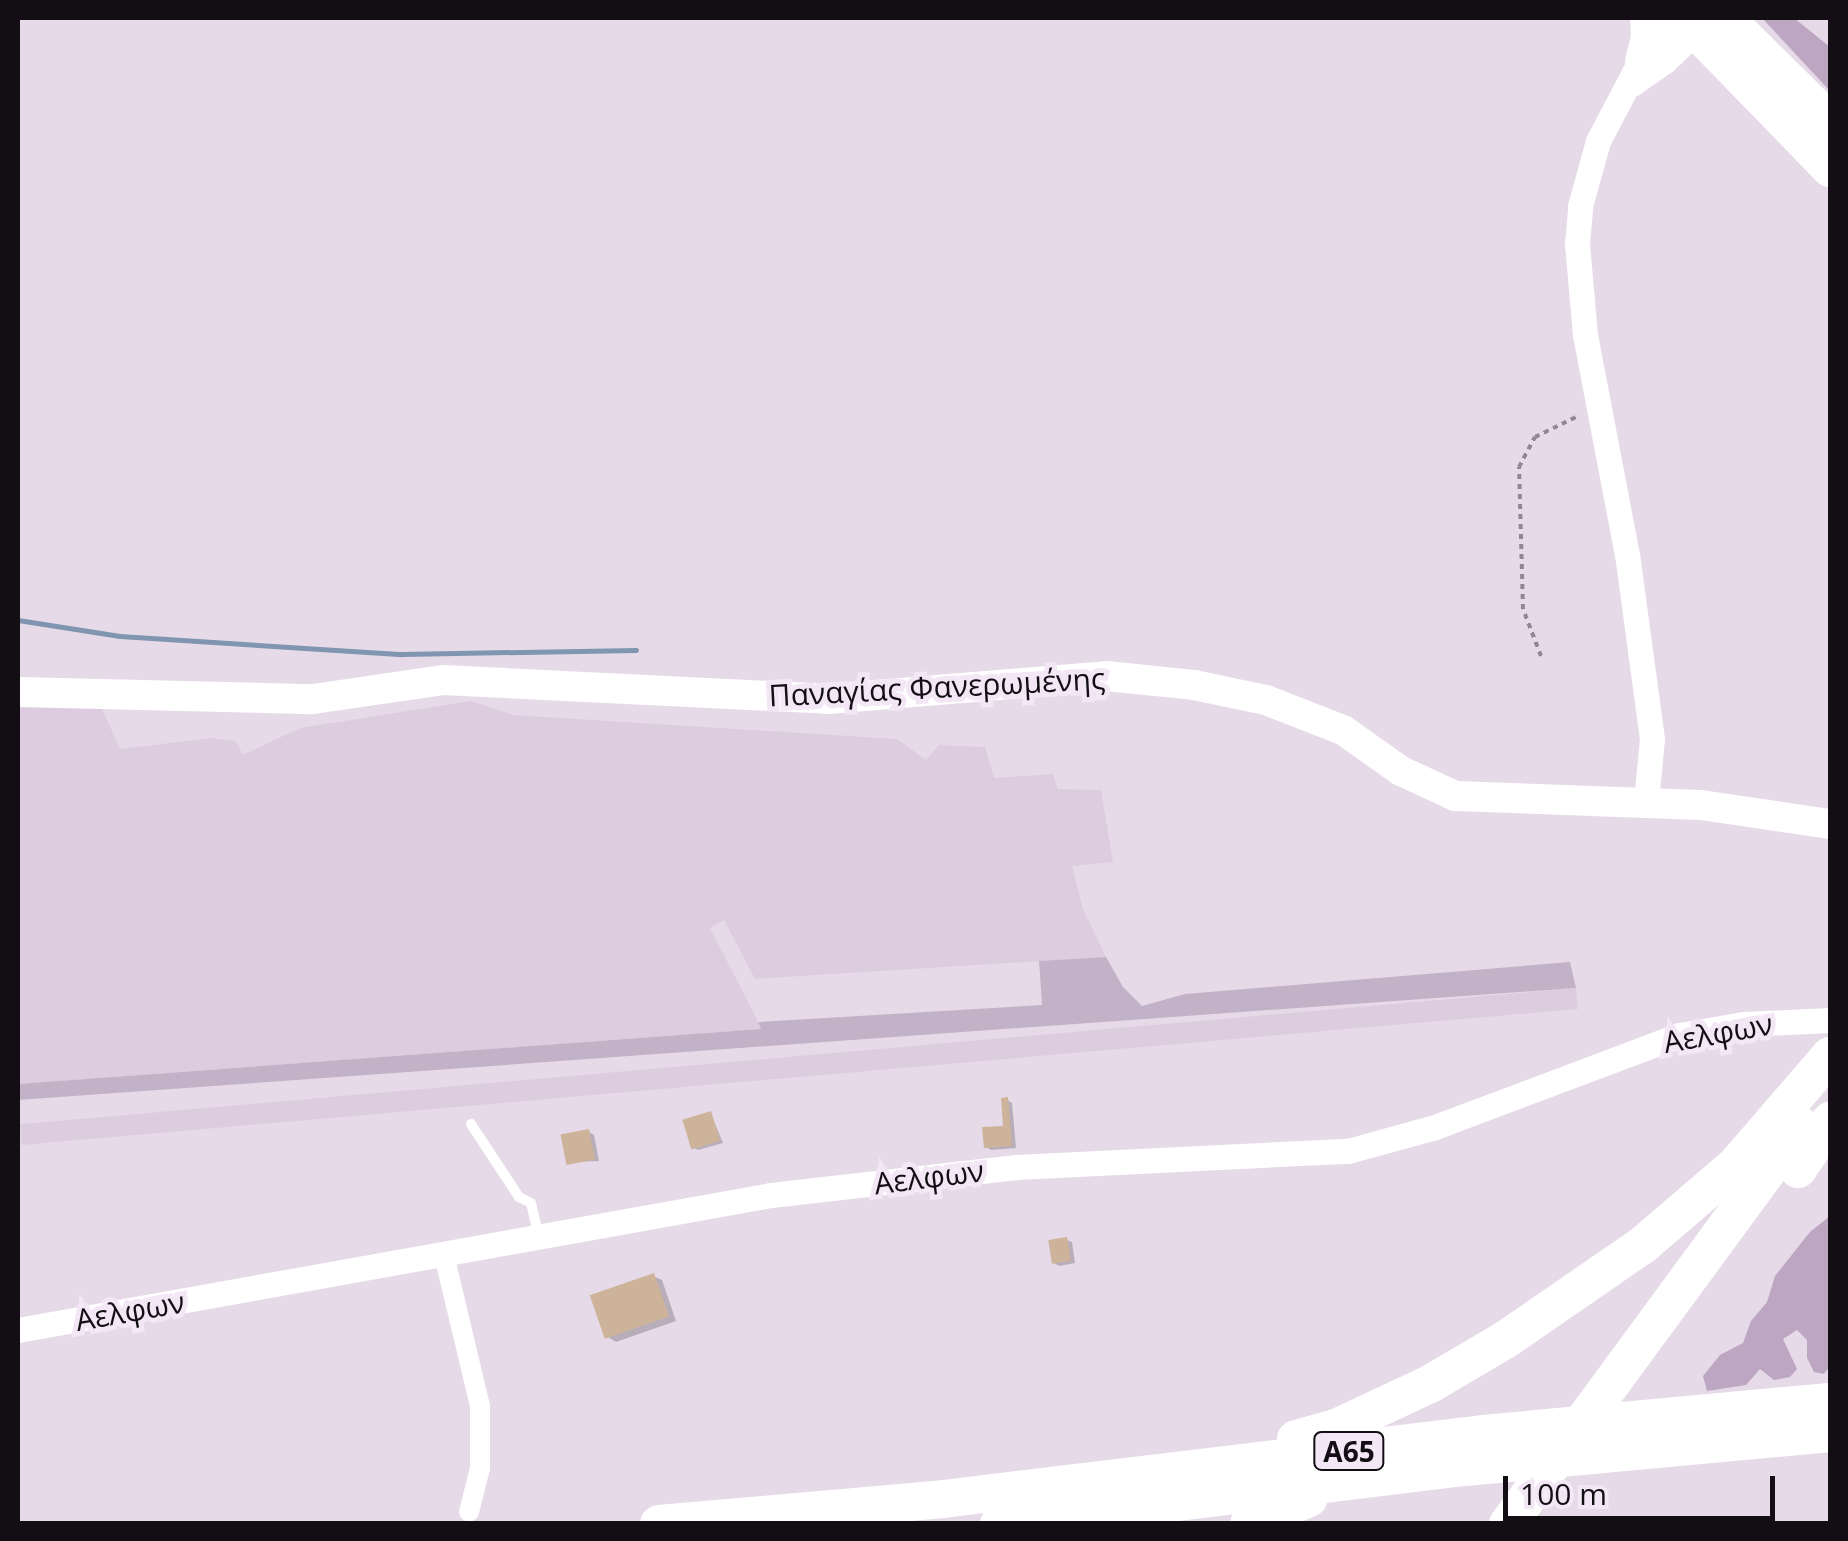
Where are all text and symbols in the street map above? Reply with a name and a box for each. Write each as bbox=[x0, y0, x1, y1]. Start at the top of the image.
street label: Παναγίας Φανερωμένης bbox=[768, 660, 1106, 714]
street label: Αελφων bbox=[1661, 1006, 1775, 1060]
street label: Αελφων bbox=[872, 1152, 986, 1202]
street label: Αελφων bbox=[73, 1284, 187, 1338]
road number: Α65 bbox=[1312, 1428, 1386, 1474]
scale bar bbox=[1508, 1456, 1780, 1518]
text: 100 m bbox=[1520, 1473, 1607, 1514]

